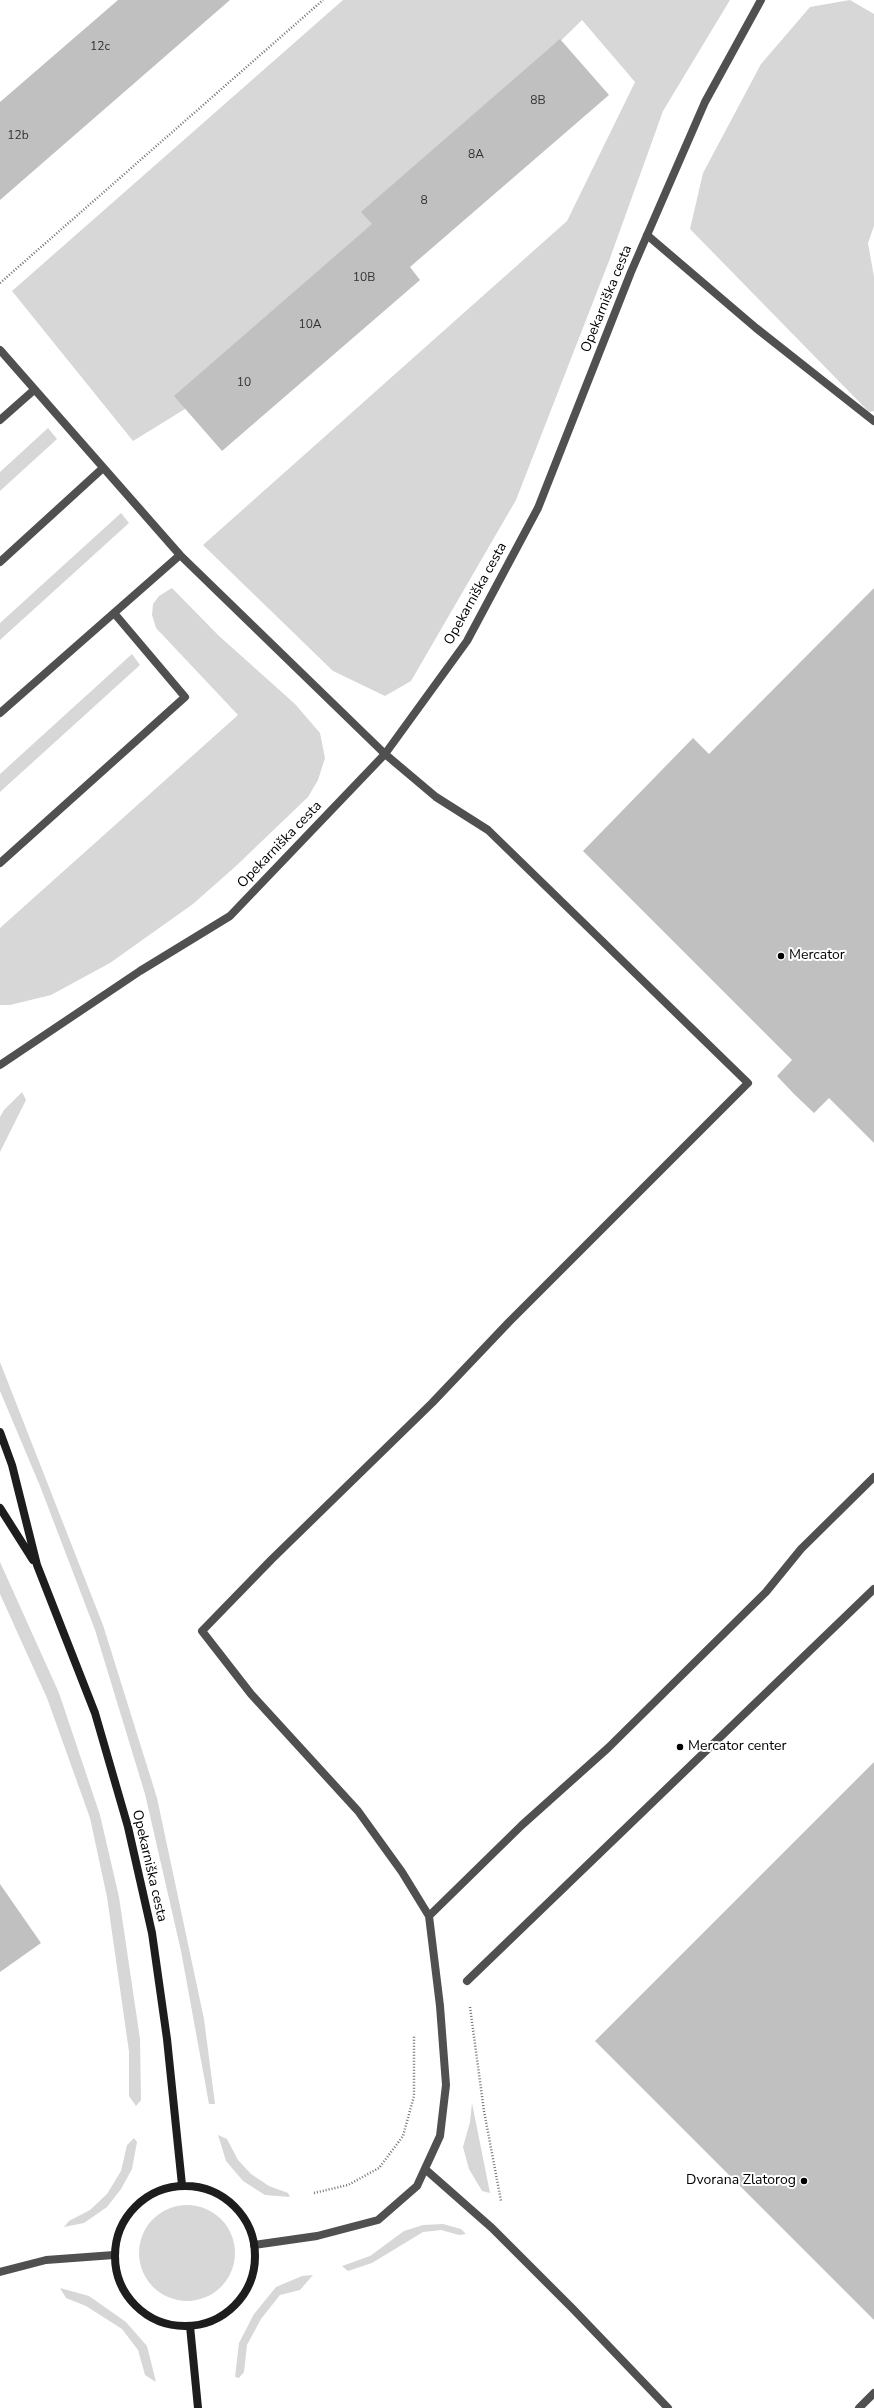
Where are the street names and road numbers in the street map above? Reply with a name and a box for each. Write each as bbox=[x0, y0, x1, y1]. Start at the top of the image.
street label: Opekarniška cesta bbox=[578, 243, 636, 355]
street label: Opekarniška cesta bbox=[441, 540, 511, 648]
street label: Opekarniška cesta bbox=[234, 798, 326, 892]
street label: Opekarniška cesta bbox=[128, 1808, 170, 1924]

